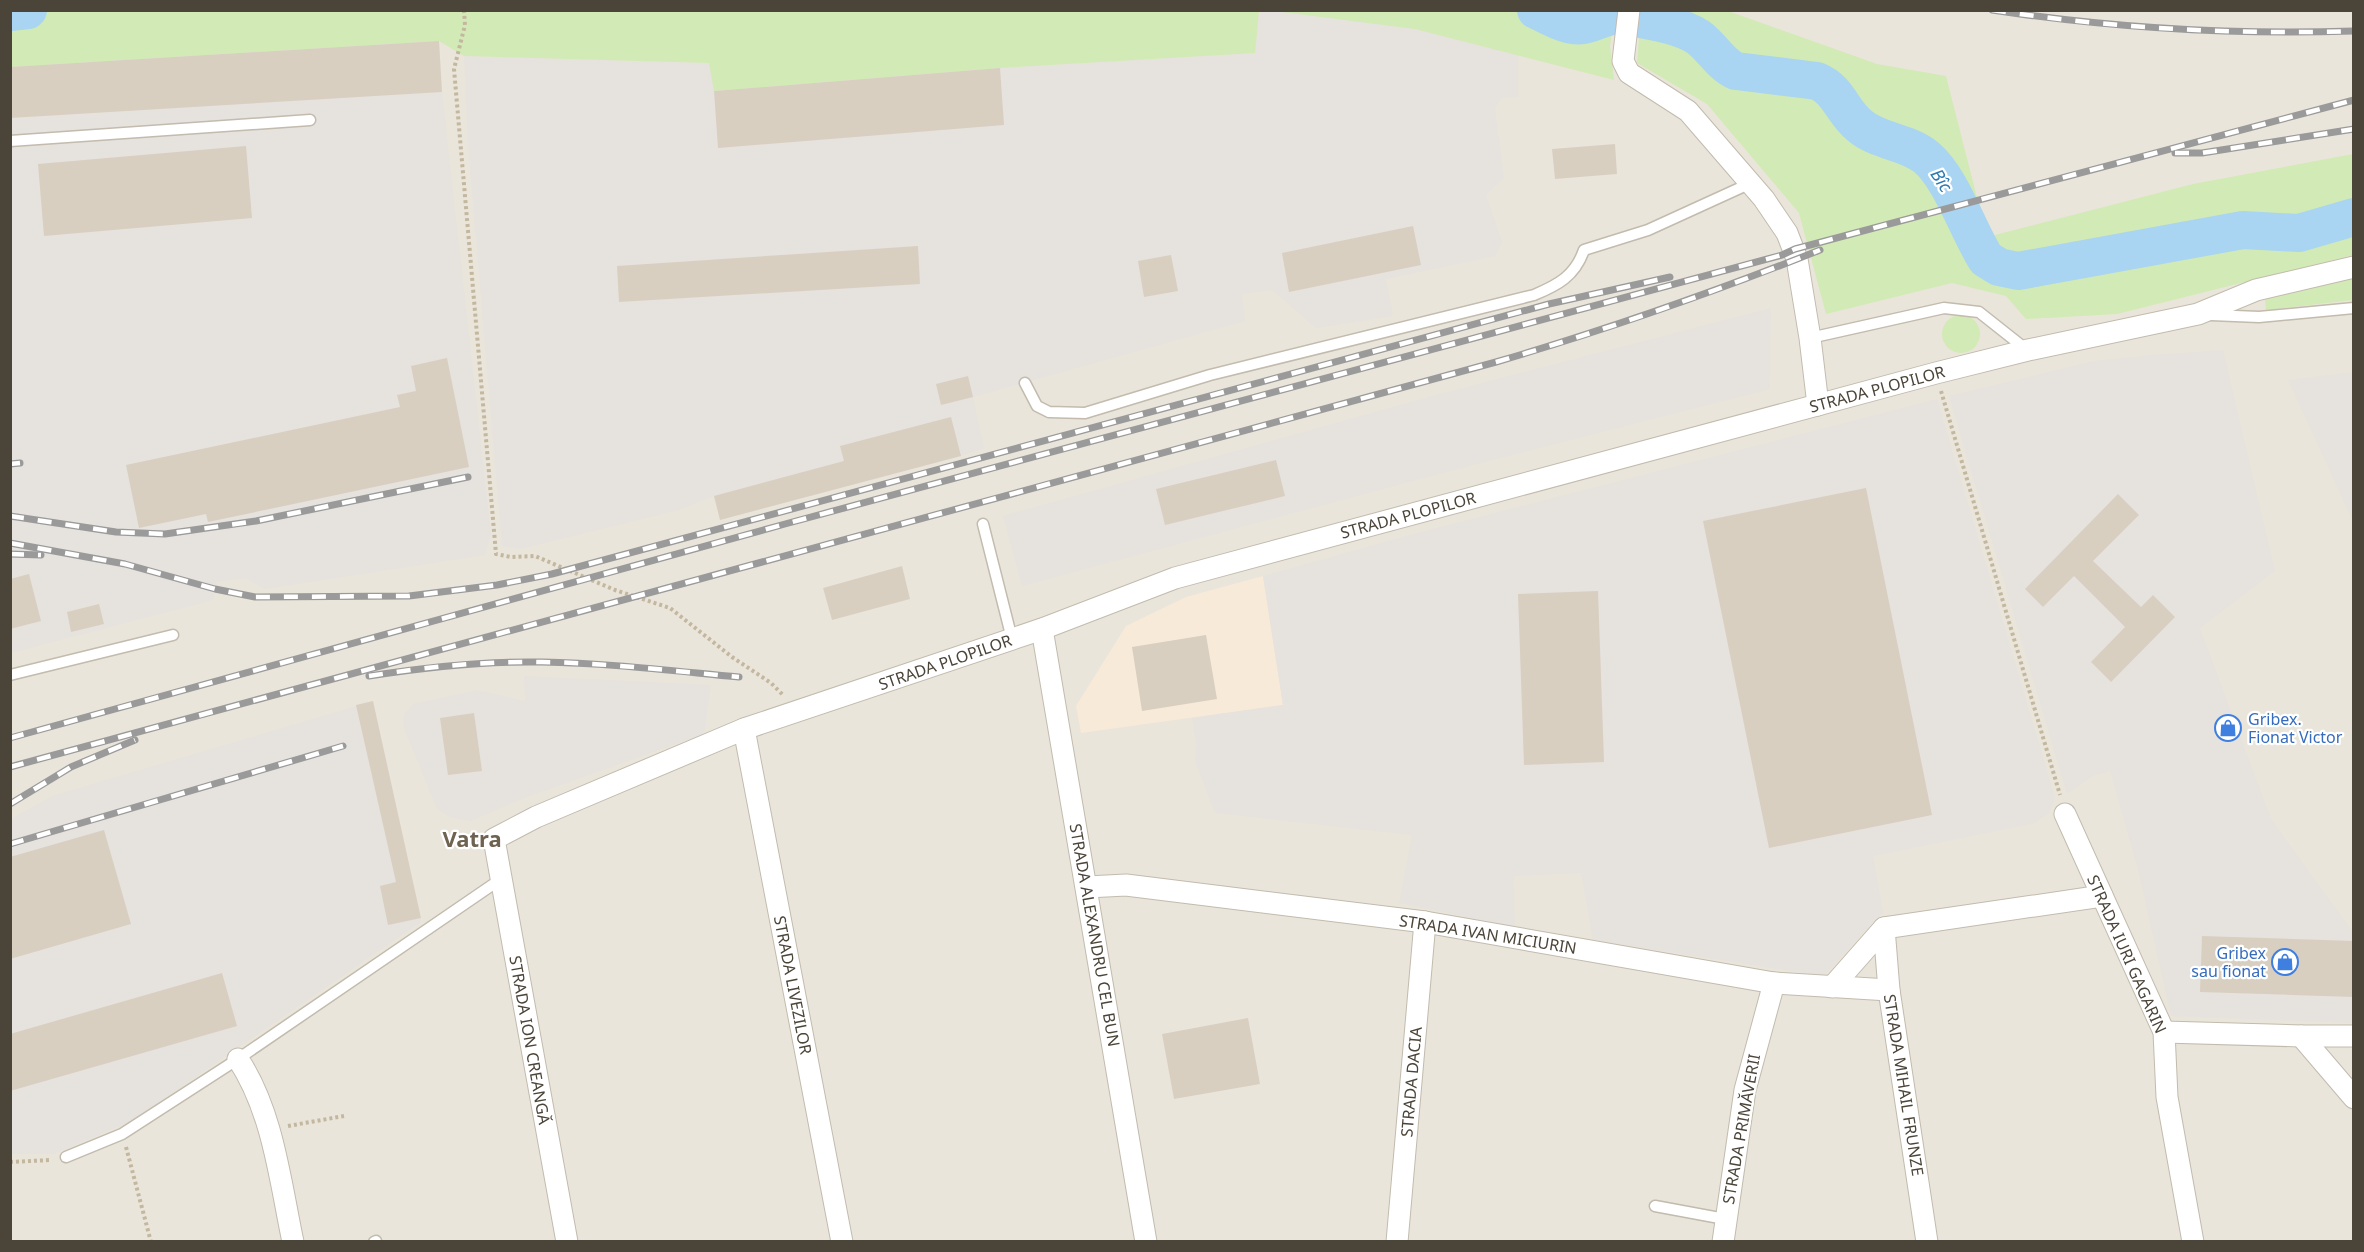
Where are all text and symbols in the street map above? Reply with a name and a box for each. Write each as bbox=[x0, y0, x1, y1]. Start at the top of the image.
water label: Bîc bbox=[1926, 164, 1959, 197]
street label: STRADA PLOPILOR bbox=[1807, 360, 1947, 418]
street label: STRADA PLOPILOR bbox=[1338, 486, 1478, 544]
street label: STRADA PLOPILOR bbox=[875, 629, 1015, 695]
place label: Gribex. Fionat Victor bbox=[2248, 708, 2343, 748]
shop icon: Gribex. Fionat Victor bbox=[2213, 713, 2243, 743]
street label: STRADA ALEXANDRU CEL BUN bbox=[1065, 822, 1125, 1048]
district label: Vatra bbox=[442, 823, 502, 853]
street label: STRADA IURI GAGARIN bbox=[2082, 871, 2172, 1037]
street label: STRADA IVAN MICIURIN bbox=[1398, 909, 1578, 959]
street label: STRADA LIVEZILOR bbox=[769, 914, 817, 1056]
place label: Gribex sau fionat bbox=[2191, 942, 2267, 982]
shop icon: Gribex sau fionat bbox=[2270, 947, 2300, 977]
street label: STRADA ION CREANGĂ bbox=[504, 954, 556, 1127]
street label: STRADA MIHAIL FRUNZE bbox=[1879, 993, 1929, 1177]
street label: STRADA DACIA bbox=[1395, 1025, 1427, 1138]
street label: STRADA PRIMĂVERII bbox=[1717, 1052, 1765, 1206]

